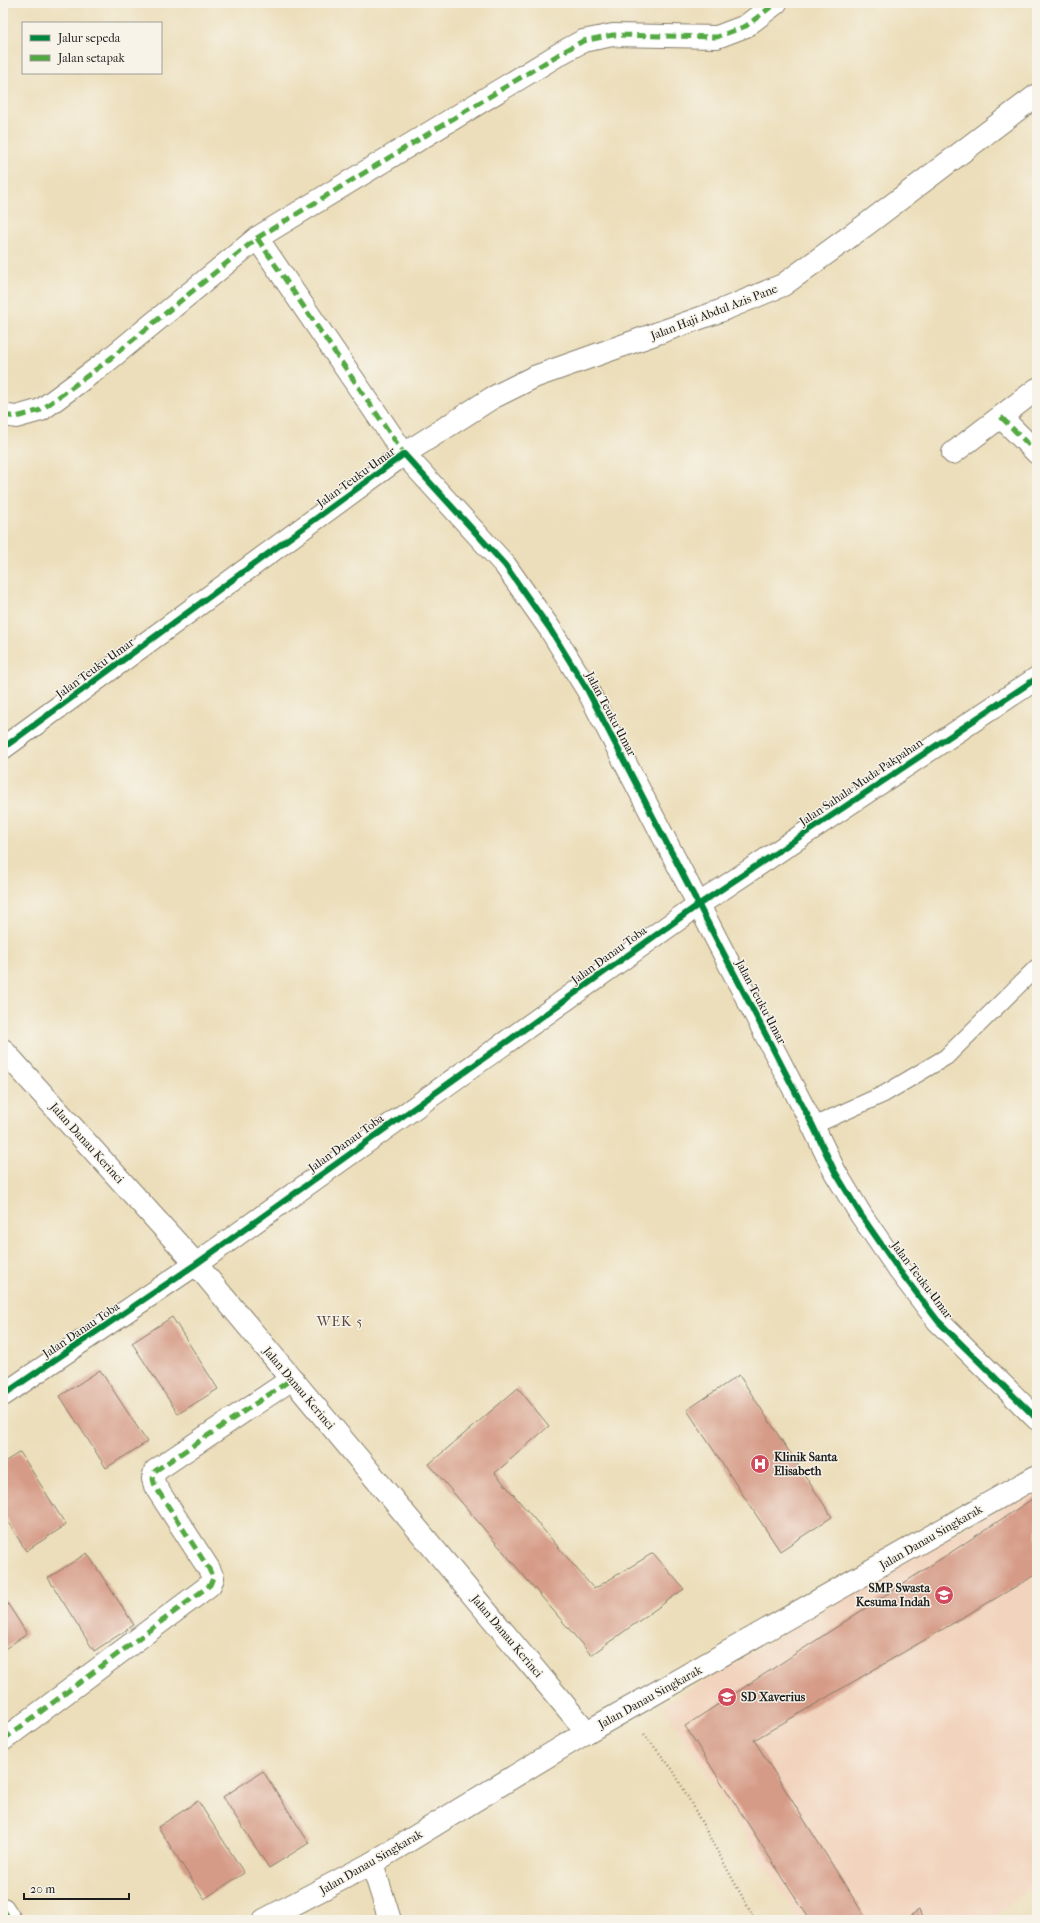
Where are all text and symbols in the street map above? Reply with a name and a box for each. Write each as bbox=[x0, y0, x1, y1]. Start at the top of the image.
legend bbox=[22, 22, 162, 74]
text: Jalur sepeda bbox=[57, 31, 121, 45]
text: Jalan setapak bbox=[57, 51, 125, 65]
street label: Jalan Haji Abdul Azis Pane bbox=[648, 281, 780, 343]
street label: Jalan Teuku Umar bbox=[313, 443, 399, 511]
street label: Jalan Teuku Umar bbox=[52, 634, 138, 702]
street label: Jalan Teuku Umar bbox=[582, 669, 640, 759]
street label: Jalan Sahala Muda Pakpahan bbox=[796, 735, 926, 829]
street label: Jalan Danau Toba bbox=[568, 923, 650, 988]
street label: Jalan Teuku Umar bbox=[732, 957, 790, 1047]
street label: Jalan Danau Kerinci bbox=[46, 1099, 127, 1187]
street label: Jalan Danau Toba bbox=[305, 1111, 387, 1176]
street label: Jalan Teuku Umar bbox=[888, 1238, 956, 1322]
street label: Jalan Danau Toba bbox=[39, 1299, 122, 1361]
district label: WEK 5 bbox=[316, 1313, 363, 1330]
street label: Jalan Danau Kerinci bbox=[260, 1343, 338, 1433]
place label: Klinik Santa Elisabeth bbox=[774, 1450, 838, 1478]
hospital icon: Klinik Santa Elisabeth bbox=[749, 1453, 771, 1475]
street label: Jalan Danau Singkarak bbox=[876, 1501, 986, 1573]
place label: SMP Swasta Kesuma Indah bbox=[856, 1581, 930, 1609]
school or university icon: SMP Swasta Kesuma Indah bbox=[933, 1584, 955, 1606]
street label: Jalan Danau Kerinci bbox=[468, 1591, 546, 1681]
street label: Jalan Danau Singkarak bbox=[595, 1662, 705, 1732]
school or university icon: SD Xaverius bbox=[716, 1686, 738, 1708]
place label: SD Xaverius bbox=[741, 1690, 806, 1704]
street label: Jalan Danau Singkarak bbox=[316, 1826, 426, 1898]
scale bar bbox=[24, 1875, 129, 1901]
text: 20 m bbox=[30, 1882, 55, 1896]

